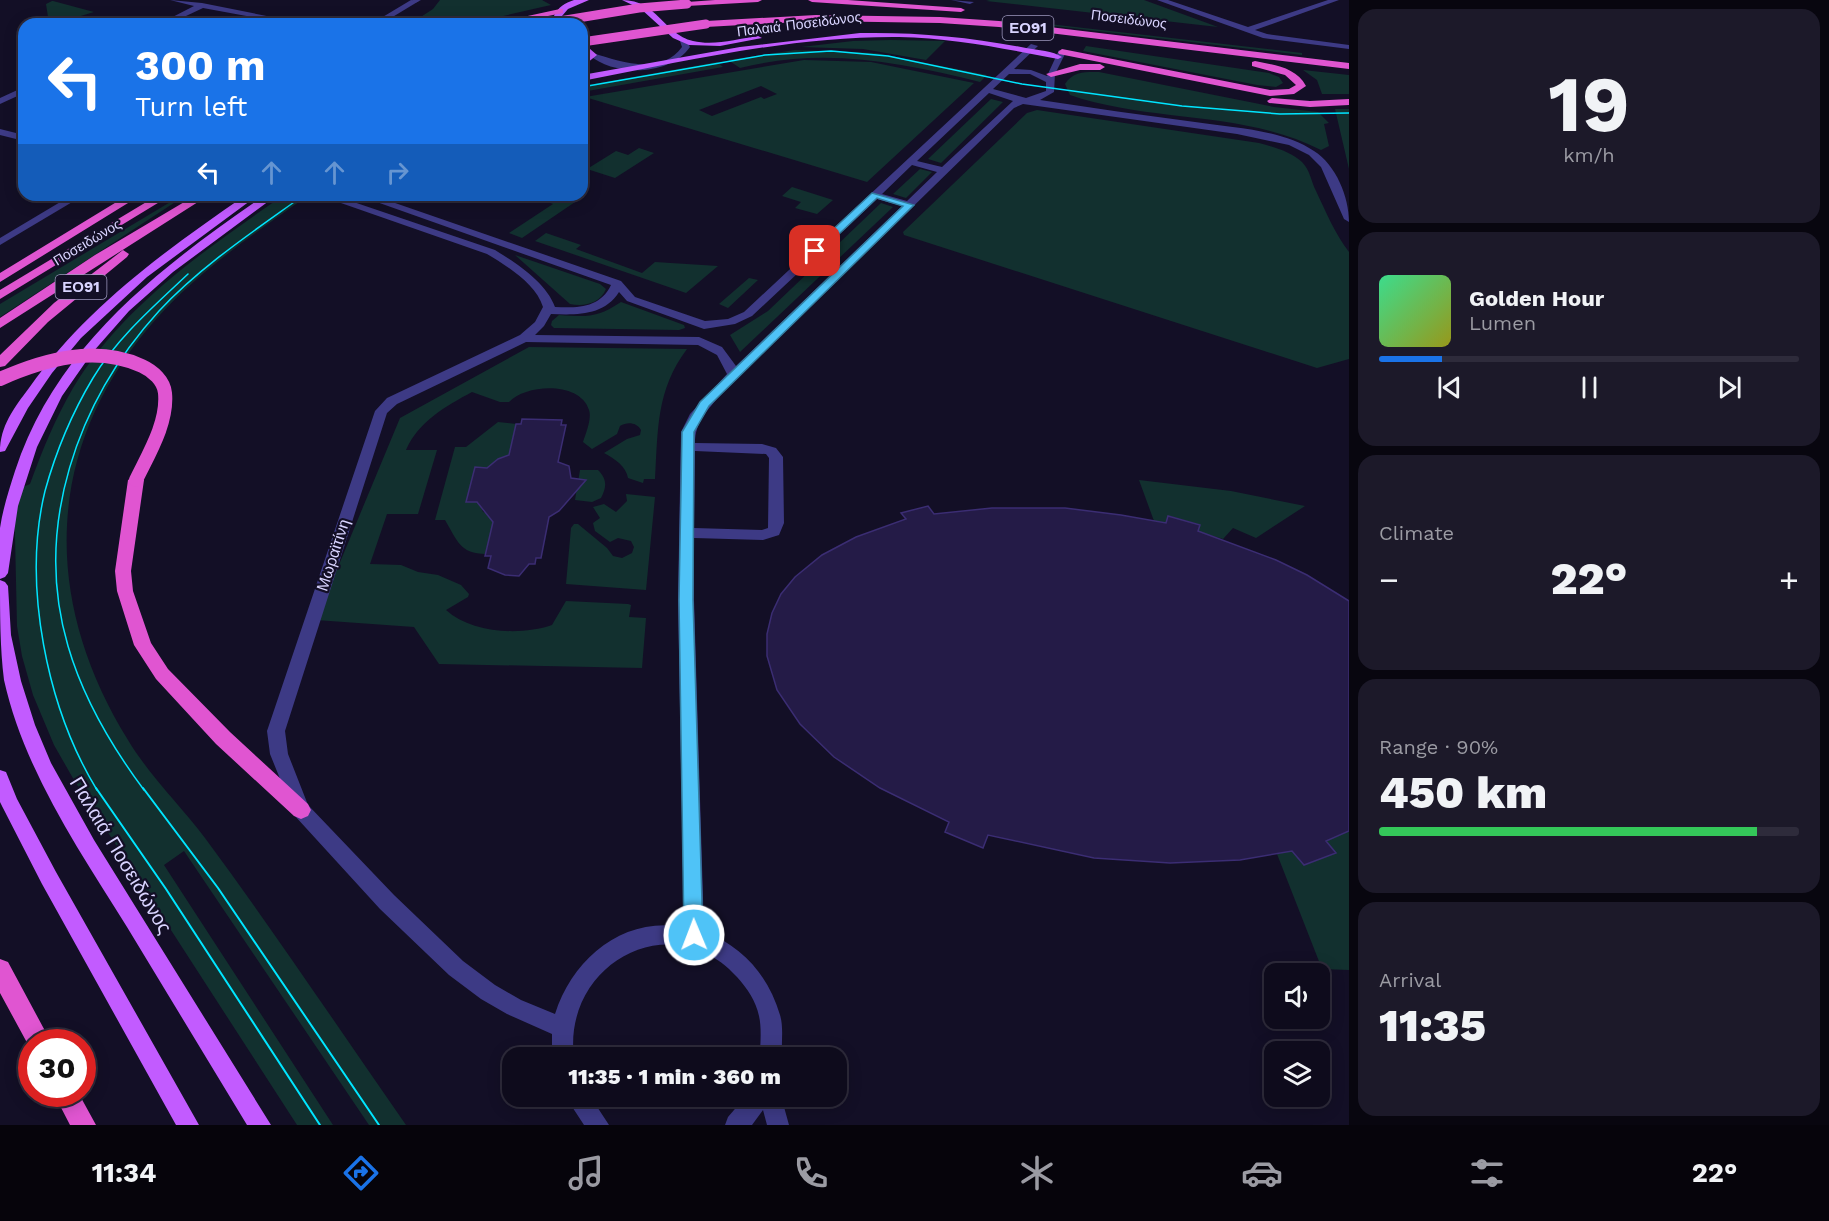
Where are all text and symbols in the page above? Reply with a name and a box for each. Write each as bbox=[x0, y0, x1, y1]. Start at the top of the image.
street label: Ποσειδώνος bbox=[1090, 6, 1168, 32]
street label: Παλαιά Ποσειδώνος bbox=[736, 8, 862, 40]
road number: ΕΟ91 bbox=[1002, 16, 1054, 40]
text: 300 m bbox=[135, 41, 266, 90]
icon: left bbox=[36, 42, 114, 120]
text: 19 bbox=[1548, 58, 1630, 150]
text: Turn left bbox=[135, 91, 247, 123]
text: km/h bbox=[1563, 143, 1615, 167]
icon: left bbox=[192, 156, 225, 189]
icon: ahead bbox=[255, 156, 288, 189]
icon: ahead bbox=[318, 156, 351, 189]
icon: right bbox=[381, 156, 414, 189]
street label: Ποσειδώνος bbox=[50, 215, 124, 268]
pin bbox=[789, 225, 840, 276]
icon: arrive bbox=[798, 234, 831, 267]
road number: ΕΟ91 bbox=[56, 275, 106, 299]
text: Golden Hour bbox=[1469, 286, 1604, 311]
text: Lumen bbox=[1469, 311, 1536, 335]
icon: previous bbox=[1433, 371, 1466, 404]
icon: pause bbox=[1573, 371, 1606, 404]
icon: next bbox=[1713, 371, 1746, 404]
street label: Μωραϊτίνη bbox=[312, 517, 354, 593]
text: Climate bbox=[1379, 521, 1454, 545]
text: 22° bbox=[1551, 552, 1627, 605]
text: − bbox=[1379, 560, 1399, 599]
text: + bbox=[1779, 560, 1799, 599]
text: Range · 90% bbox=[1379, 735, 1498, 759]
text: 450 km bbox=[1379, 766, 1547, 819]
street label: Παλαιά Ποσειδώνος bbox=[65, 772, 178, 938]
position arrow bbox=[662, 903, 726, 967]
map controls bbox=[1264, 963, 1330, 1107]
button: sound bbox=[1264, 963, 1330, 1029]
text: Arrival bbox=[1379, 968, 1441, 992]
text: 11:35 bbox=[1379, 999, 1486, 1052]
speed limit sign: 30 bbox=[18, 1029, 96, 1107]
button: layers bbox=[1264, 1041, 1330, 1107]
text: 11:35 · 1 min · 360 m bbox=[568, 1064, 781, 1089]
icon: directions bbox=[340, 1152, 382, 1194]
icon: music bbox=[565, 1152, 607, 1194]
icon: phone bbox=[790, 1152, 832, 1194]
icon: climate bbox=[1016, 1152, 1058, 1194]
icon: car bbox=[1241, 1152, 1283, 1194]
icon: filters bbox=[1466, 1152, 1508, 1194]
text: 11:34 bbox=[92, 1157, 157, 1189]
text: 22° bbox=[1692, 1157, 1737, 1189]

